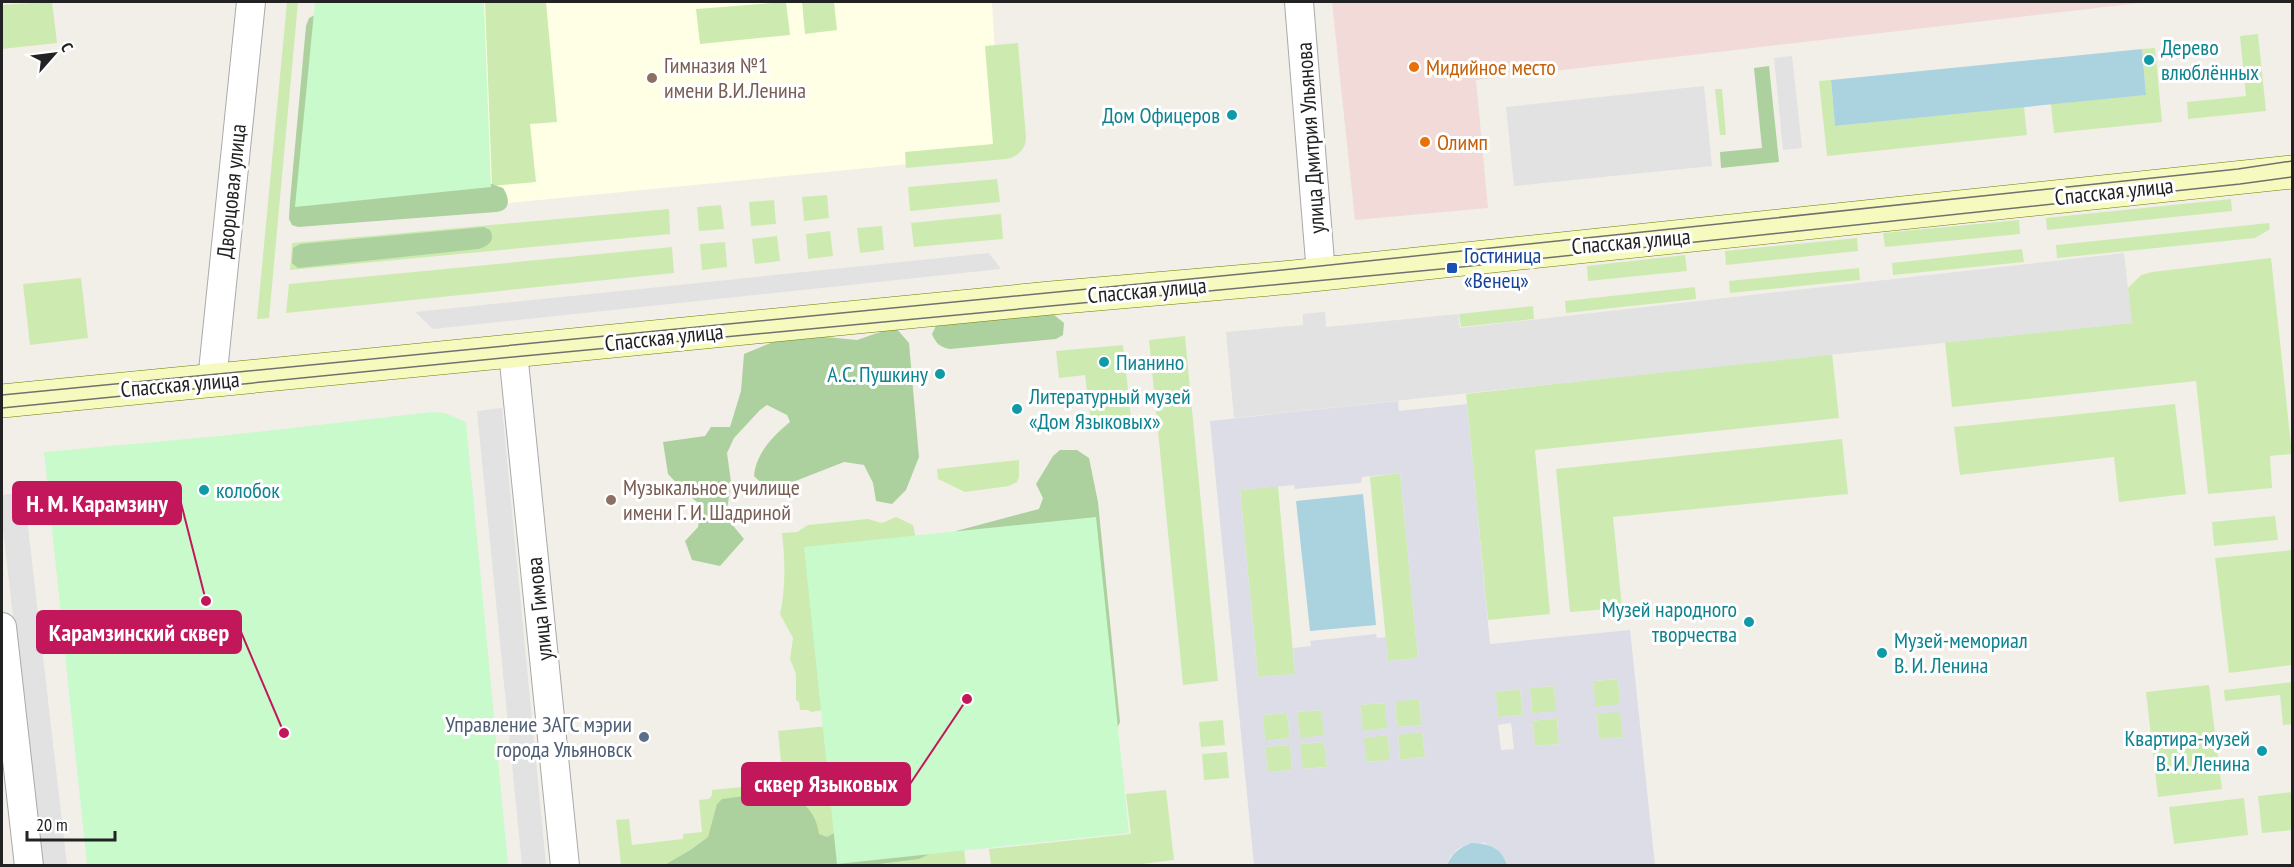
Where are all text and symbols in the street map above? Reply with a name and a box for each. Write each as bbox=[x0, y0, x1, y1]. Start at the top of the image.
north arrow bbox=[24, 24, 84, 84]
place label: Дерево влюблённых bbox=[2161, 33, 2259, 86]
text: С bbox=[57, 39, 78, 55]
street label: улица Дмитрия Ульянова bbox=[1289, 41, 1331, 235]
place label: Гимназия №1 имени В.И.Ленина bbox=[664, 51, 806, 104]
place label: Мидийное место bbox=[1426, 53, 1556, 81]
marker: Дерево влюблённых bbox=[2142, 53, 2156, 67]
marker: Мидийное место bbox=[1407, 60, 1421, 74]
marker: Гимназия №1 имени В.И.Ленина bbox=[645, 71, 659, 85]
place label: Дом Офицеров bbox=[1102, 101, 1220, 129]
marker: Дом Офицеров bbox=[1225, 108, 1239, 122]
street label: Дворцовая улица bbox=[210, 122, 252, 260]
place label: Олимп bbox=[1437, 128, 1488, 156]
marker: Олимп bbox=[1418, 135, 1432, 149]
street label: Спасская улица bbox=[2053, 171, 2175, 211]
street label: Спасская улица bbox=[1570, 222, 1692, 260]
place label: Гостиница «Венец» bbox=[1464, 241, 1541, 294]
marker: Гостиница «Венец» bbox=[1445, 261, 1459, 275]
street label: Спасская улица bbox=[1086, 271, 1208, 309]
street label: Спасская улица bbox=[603, 317, 725, 357]
place label: Пианино bbox=[1116, 348, 1184, 376]
marker: Пианино bbox=[1097, 355, 1111, 369]
place label: А.С. Пушкину bbox=[827, 360, 929, 388]
street label: Спасская улица bbox=[119, 365, 241, 403]
marker: А.С. Пушкину bbox=[933, 367, 947, 381]
place label: Литературный музей «Дом Языковых» bbox=[1028, 382, 1191, 435]
marker: Литературный музей «Дом Языковых» bbox=[1010, 402, 1024, 416]
place label: Музыкальное училище имени Г. И. Шадриной bbox=[623, 473, 800, 526]
place label: колобок bbox=[216, 476, 280, 504]
callout: Н. М. Карамзину bbox=[13, 482, 181, 524]
marker: колобок bbox=[197, 483, 211, 497]
text: Н. М. Карамзину bbox=[26, 488, 168, 519]
marker: Музыкальное училище имени Г. И. Шадриной bbox=[604, 493, 618, 507]
street label: улица Гимова bbox=[520, 556, 558, 662]
place label: Музей народного творчества bbox=[1602, 595, 1737, 648]
callout: Карамзинский сквер bbox=[37, 611, 241, 653]
marker: Музей народного творчества bbox=[1742, 615, 1756, 629]
text: Карамзинский сквер bbox=[49, 617, 229, 648]
place label: Музей-мемориал В. И. Ленина bbox=[1894, 626, 2028, 679]
marker: Музей-мемориал В. И. Ленина bbox=[1875, 646, 1889, 660]
place label: Управление ЗАГС мэрии города Ульяновск bbox=[445, 710, 632, 763]
place label: Квартира-музей В. И. Ленина bbox=[2124, 724, 2250, 777]
marker: Управление ЗАГС мэрии города Ульяновск bbox=[637, 730, 651, 744]
marker: Квартира-музей В. И. Ленина bbox=[2255, 744, 2269, 758]
callout: сквер Языковых bbox=[742, 763, 910, 805]
text: сквер Языковых bbox=[754, 768, 898, 799]
scale bar bbox=[27, 804, 116, 842]
text: 20 m bbox=[36, 813, 68, 836]

